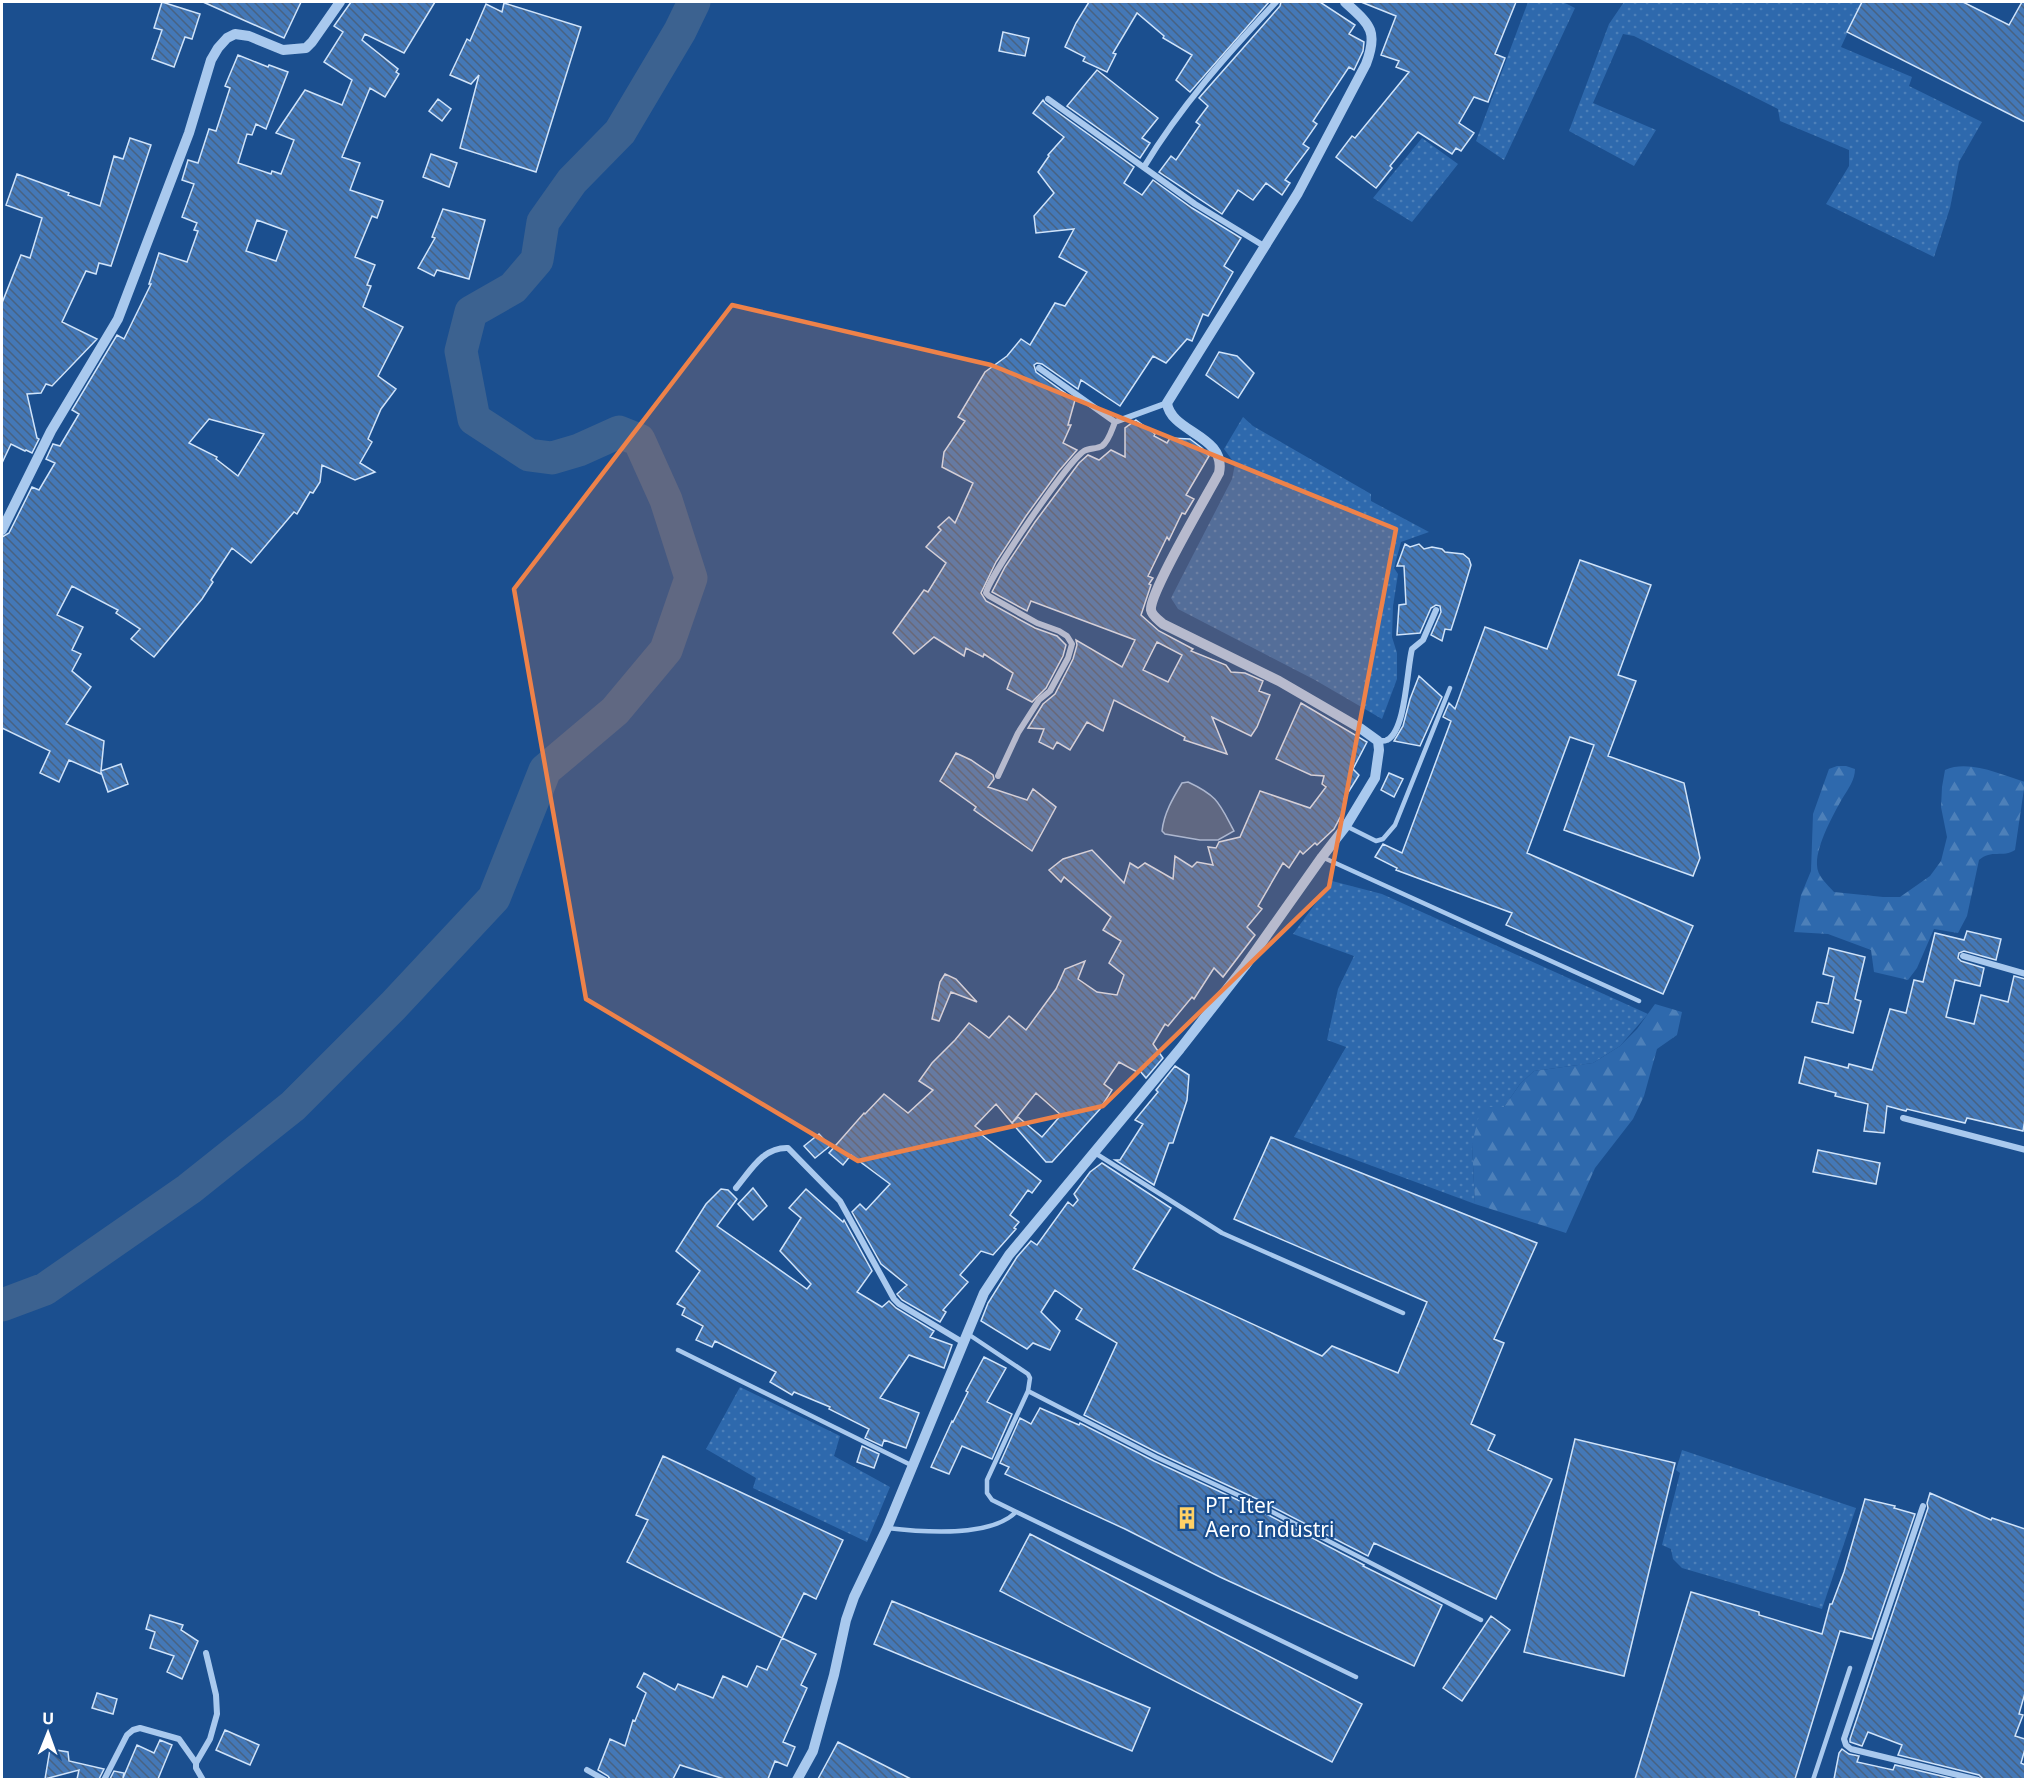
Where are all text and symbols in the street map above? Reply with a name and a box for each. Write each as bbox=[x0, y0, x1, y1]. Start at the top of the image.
place label: PT. Iter Aero Industri bbox=[1205, 1491, 1334, 1543]
building icon: PT. Iter Aero Industri bbox=[1174, 1505, 1200, 1531]
north arrow bbox=[18, 1703, 78, 1763]
text: U bbox=[42, 1707, 55, 1729]

